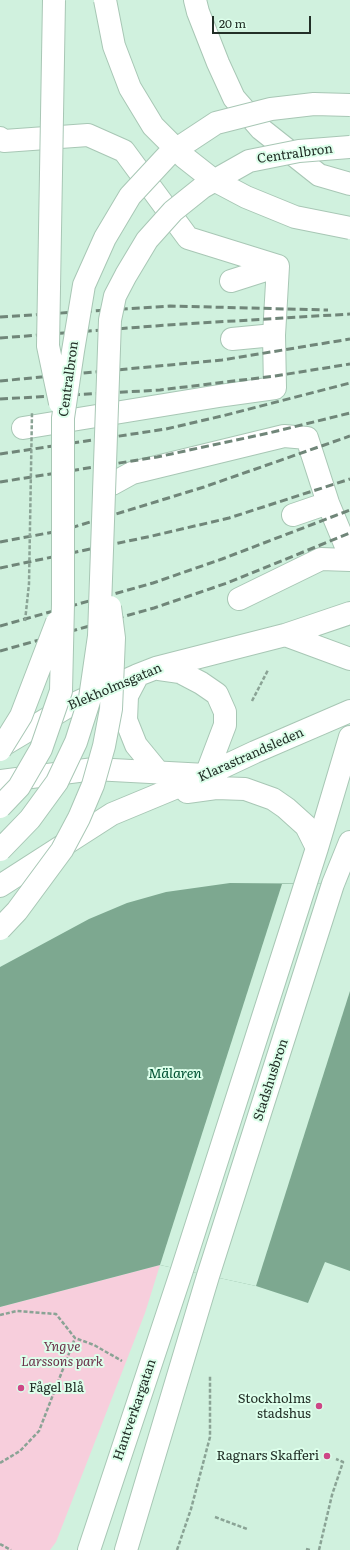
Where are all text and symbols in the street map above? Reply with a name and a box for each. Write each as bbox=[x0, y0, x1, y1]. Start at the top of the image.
scale bar bbox=[214, 8, 313, 34]
text: 20 m bbox=[219, 14, 246, 32]
street label: Centralbron bbox=[256, 141, 334, 167]
street label: Centralbron bbox=[56, 340, 82, 418]
street label: Blekholmsgatan bbox=[66, 660, 164, 714]
street label: Klarastrandsleden bbox=[196, 725, 306, 785]
street label: Stadshusbron bbox=[250, 1037, 292, 1123]
water label: Mälaren bbox=[148, 1066, 202, 1082]
park label: Yngve Larssons park bbox=[21, 1339, 103, 1370]
street label: Hantverkargatan bbox=[110, 1357, 160, 1463]
place label: Fågel Blå bbox=[29, 1380, 84, 1396]
marker: Fågel Blå bbox=[16, 1383, 26, 1393]
place label: Stockholms stadshus bbox=[238, 1391, 311, 1422]
marker: Stockholms stadshus bbox=[314, 1401, 324, 1411]
place label: Ragnars Skafferi bbox=[216, 1448, 319, 1464]
marker: Ragnars Skafferi bbox=[322, 1451, 332, 1461]

